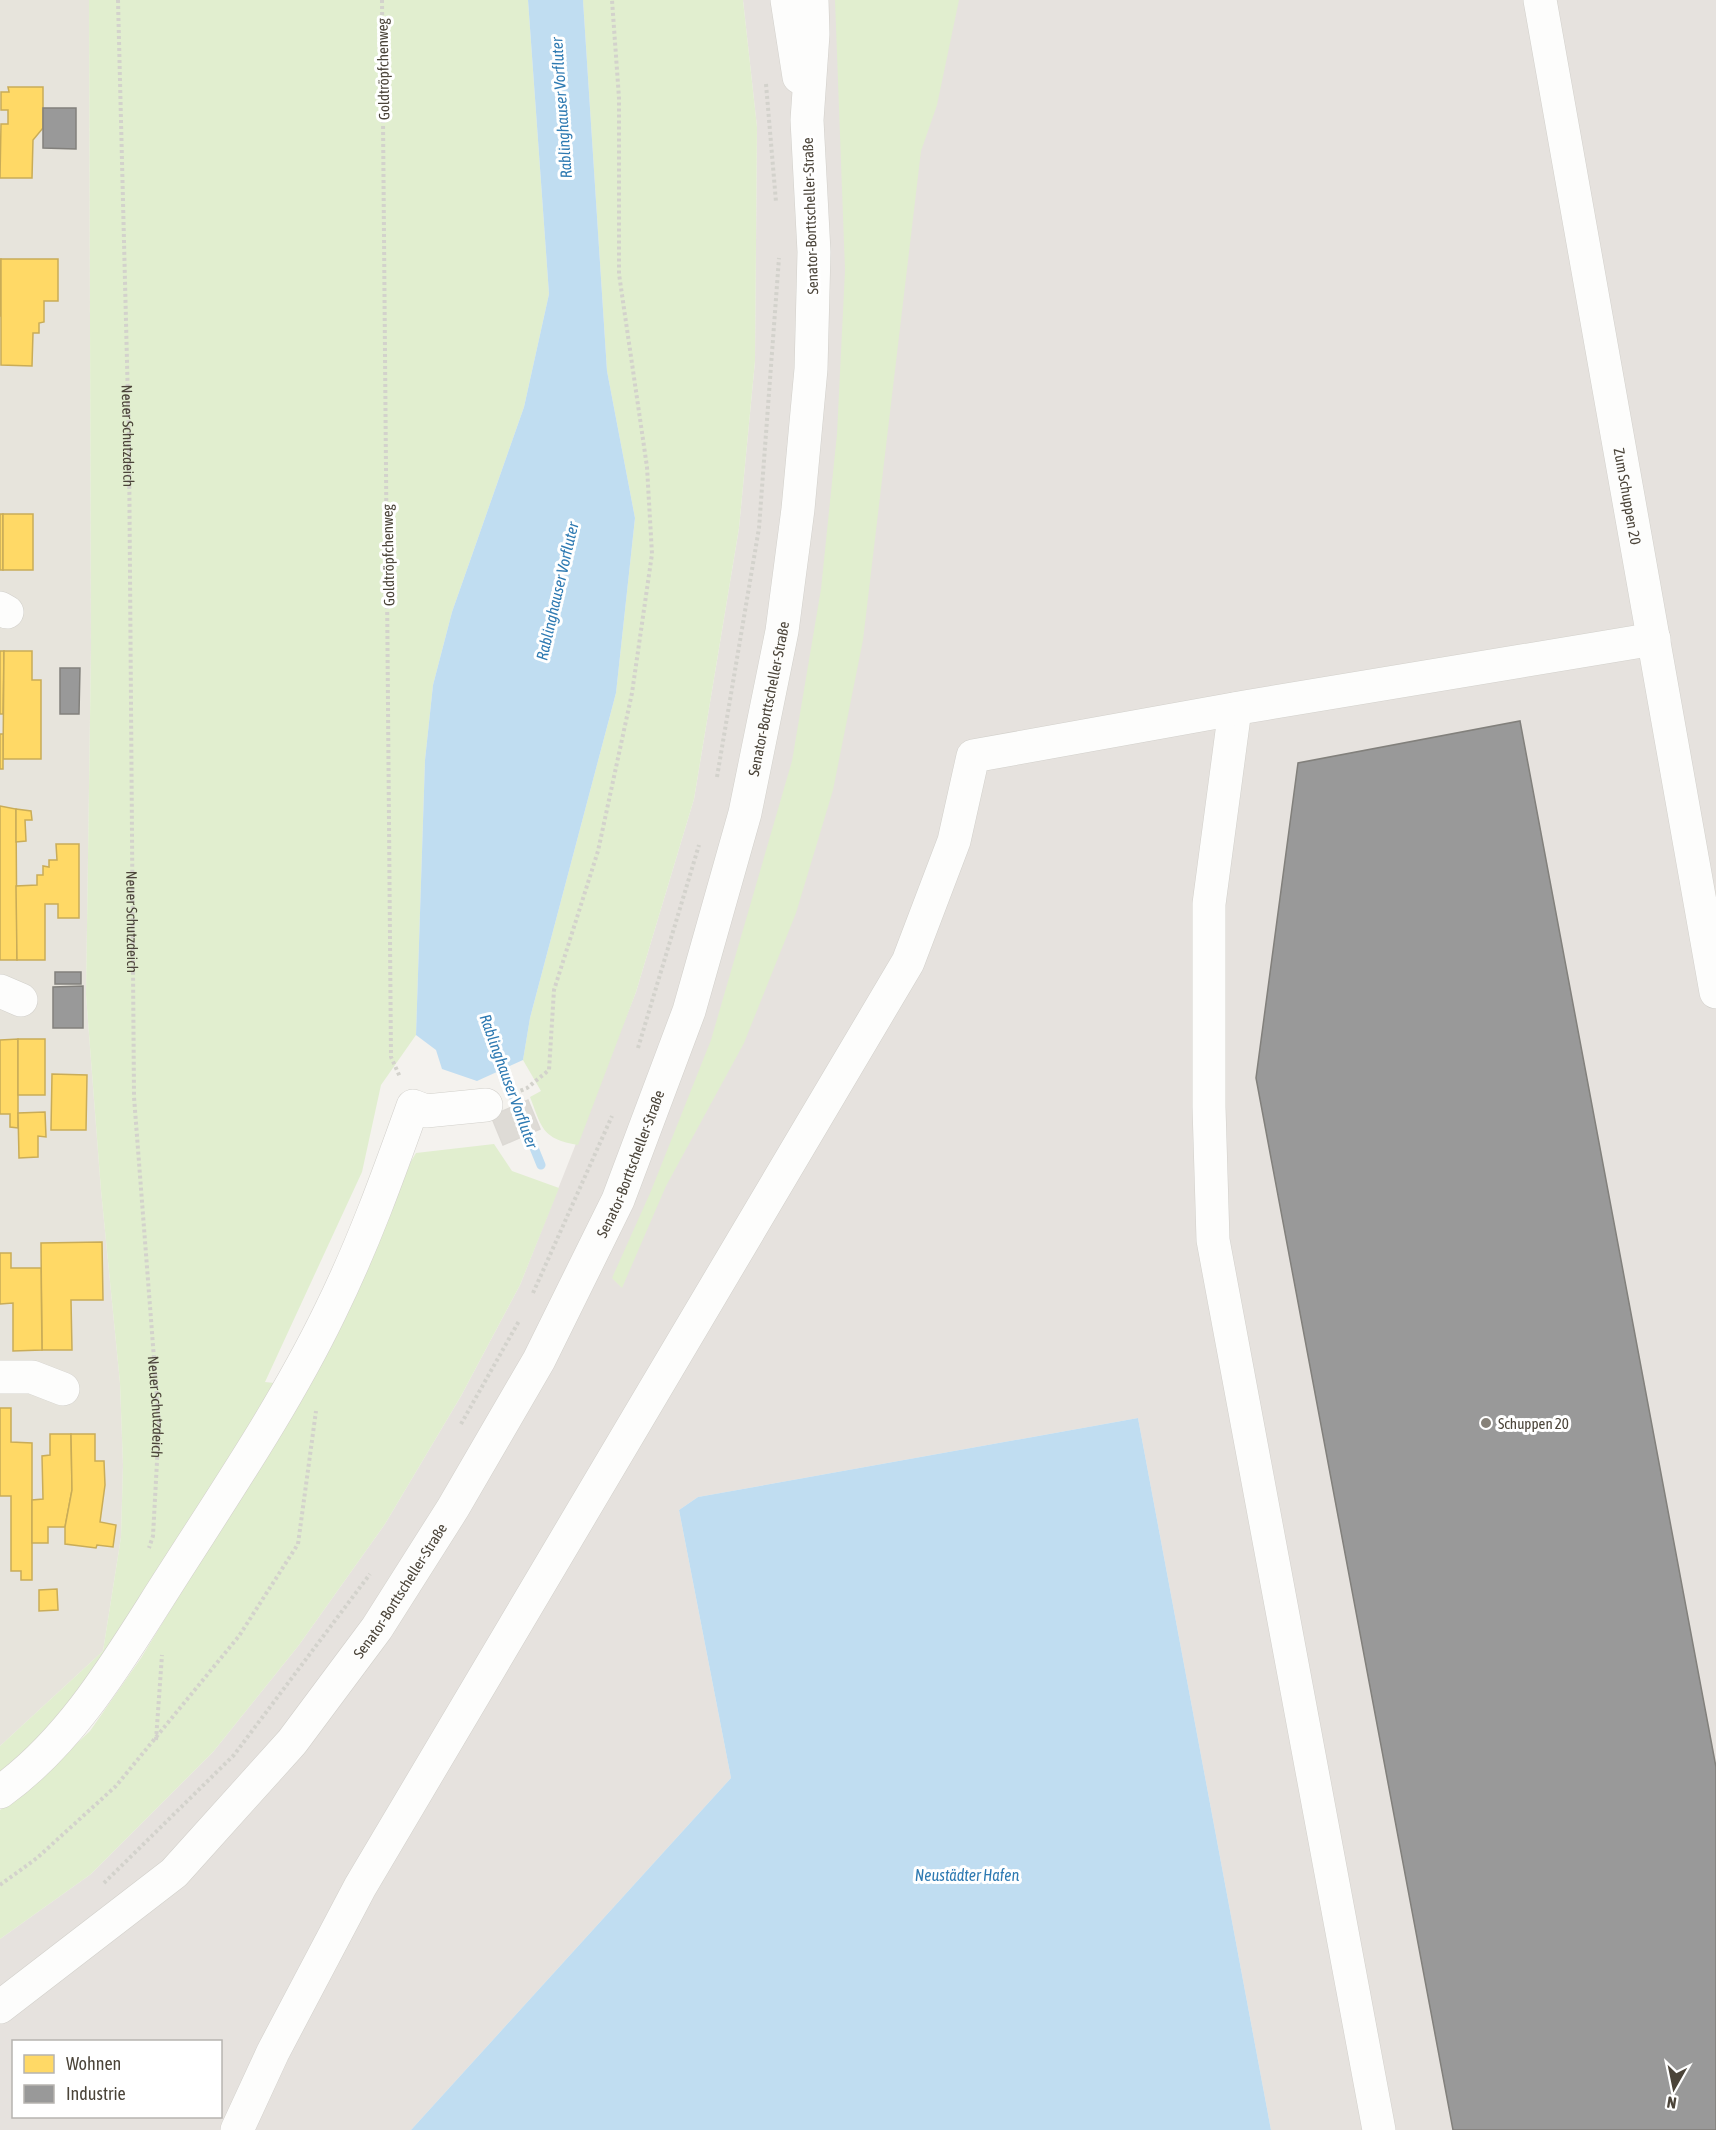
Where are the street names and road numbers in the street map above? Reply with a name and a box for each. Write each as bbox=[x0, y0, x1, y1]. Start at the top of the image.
street label: Goldtröpfchenweg bbox=[374, 17, 392, 120]
street label: Senator-Borttscheller-Straße bbox=[799, 137, 821, 295]
street label: Neuer Schutzdeich bbox=[119, 384, 138, 487]
street label: Zum Schuppen 20 bbox=[1611, 447, 1645, 546]
street label: Goldtröpfchenweg bbox=[379, 503, 397, 606]
street label: Senator-Borttscheller-Straße bbox=[744, 620, 792, 778]
street label: Neuer Schutzdeich bbox=[124, 871, 142, 973]
street label: Senator-Borttscheller-Straße bbox=[592, 1087, 667, 1240]
street label: Neuer Schutzdeich bbox=[145, 1355, 168, 1459]
street label: Senator-Borttscheller-Straße bbox=[349, 1520, 450, 1661]

